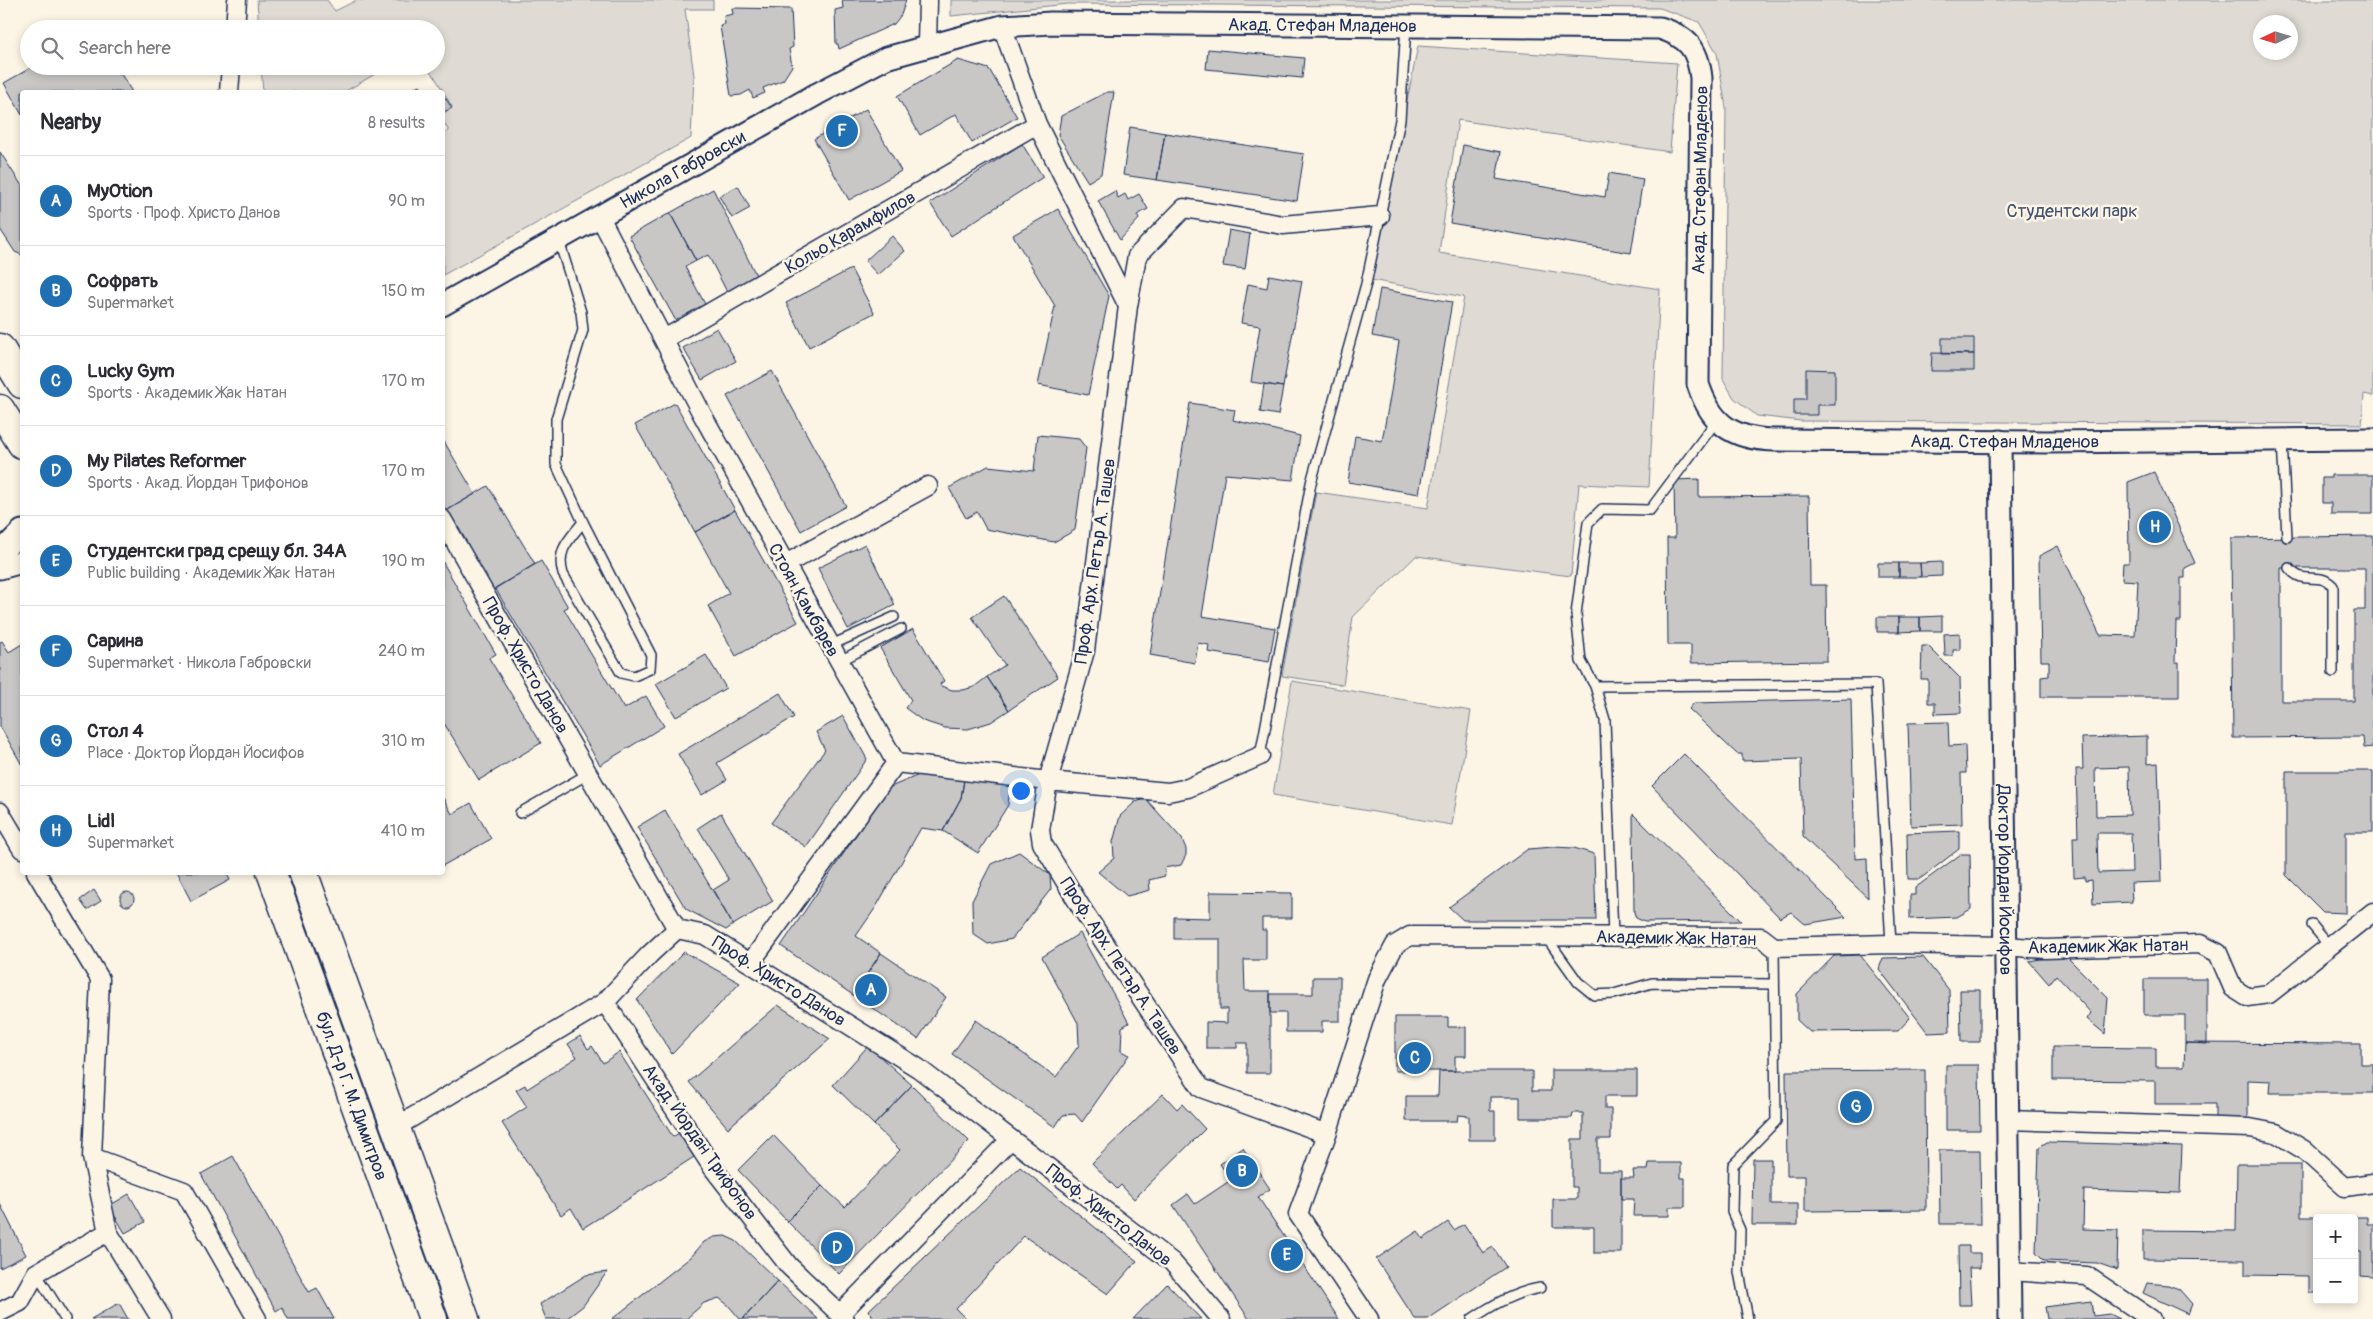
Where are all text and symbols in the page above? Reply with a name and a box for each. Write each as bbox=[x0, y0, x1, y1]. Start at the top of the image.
street label: Акад. Стефан Младенов bbox=[1228, 13, 1417, 38]
north arrow bbox=[2253, 15, 2298, 60]
search box bbox=[20, 20, 445, 75]
icon: search bbox=[38, 34, 66, 62]
text: Search here bbox=[78, 36, 171, 60]
street label: Акад. Стефан Младенов bbox=[1687, 85, 1714, 275]
text: Nearby bbox=[40, 109, 101, 136]
pin: F bbox=[826, 112, 858, 150]
text: 8 results bbox=[368, 113, 425, 133]
street label: Никола Габровски bbox=[616, 126, 750, 215]
text: MyOtion bbox=[87, 179, 153, 203]
street label: Кольо Карамфилов bbox=[781, 186, 920, 279]
text: A bbox=[51, 191, 61, 211]
text: 90 m bbox=[388, 191, 425, 211]
park label: Студентски парк bbox=[2006, 200, 2138, 223]
text: Sports · Проф. Христо Данов bbox=[87, 203, 281, 223]
text: Софрать bbox=[87, 269, 158, 293]
text: B bbox=[51, 281, 61, 301]
text: 150 m bbox=[381, 281, 425, 301]
text: Supermarket bbox=[87, 293, 174, 313]
text: Lucky Gym bbox=[87, 359, 175, 383]
text: C bbox=[51, 371, 61, 391]
text: 170 m bbox=[382, 371, 425, 391]
text: Sports · Академик Жак Натан bbox=[87, 383, 287, 403]
street label: Акад. Стефан Младенов bbox=[1910, 430, 2099, 454]
text: My Pilates Reformer bbox=[87, 449, 246, 473]
street label: Проф. Арх. Петър А. Ташев bbox=[1070, 457, 1121, 665]
text: D bbox=[51, 461, 61, 481]
text: 170 m bbox=[382, 461, 425, 481]
text: Sports · Акад. Йордан Трифонов bbox=[87, 473, 309, 493]
pin: H bbox=[2139, 508, 2171, 546]
text: Студентски град срещу бл. 34А bbox=[87, 539, 347, 563]
street label: Стоян Камбарев bbox=[763, 539, 844, 661]
text: E bbox=[52, 551, 60, 571]
text: 190 m bbox=[382, 551, 425, 571]
text: Public building · Академик Жак Натан bbox=[87, 563, 335, 583]
street label: Проф. Христо Данов bbox=[477, 593, 574, 738]
text: Сарина bbox=[87, 629, 143, 653]
text: F bbox=[51, 641, 61, 661]
text: 240 m bbox=[378, 641, 425, 661]
text: Supermarket · Никола Габровски bbox=[87, 653, 311, 673]
text: Стол 4 bbox=[87, 719, 144, 743]
text: G bbox=[51, 731, 61, 751]
text: 310 m bbox=[381, 731, 425, 751]
text: Place · Доктор Йордан Йосифов bbox=[87, 743, 305, 763]
your location bbox=[1008, 778, 1034, 804]
street label: Доктор Йордан Йосифов bbox=[1992, 783, 2017, 976]
text: Lidl bbox=[87, 809, 115, 833]
text: H bbox=[51, 821, 61, 841]
text: 410 m bbox=[381, 821, 425, 841]
text: Supermarket bbox=[87, 833, 174, 853]
street label: Проф. Арх. Петър А. Ташев bbox=[1055, 873, 1187, 1059]
street label: Академик Жак Натан bbox=[1596, 926, 1756, 951]
street label: Проф. Христо Данов bbox=[707, 931, 850, 1032]
street label: Академик Жак Натан bbox=[2028, 934, 2189, 959]
pin: A bbox=[855, 971, 887, 1009]
street label: бул. Д-р Г. М. Димитров bbox=[310, 1008, 393, 1184]
pin: C bbox=[1399, 1039, 1431, 1077]
street label: Акад. Йордан Трифонов bbox=[637, 1060, 762, 1225]
pin: G bbox=[1840, 1088, 1872, 1126]
pin: B bbox=[1226, 1152, 1258, 1190]
street label: Проф. Христо Данов bbox=[1041, 1159, 1176, 1272]
map controls bbox=[2313, 1214, 2358, 1304]
button: + bbox=[2313, 1214, 2358, 1259]
pin: D bbox=[821, 1229, 853, 1267]
pin: E bbox=[1271, 1236, 1303, 1274]
button: − bbox=[2313, 1259, 2358, 1304]

